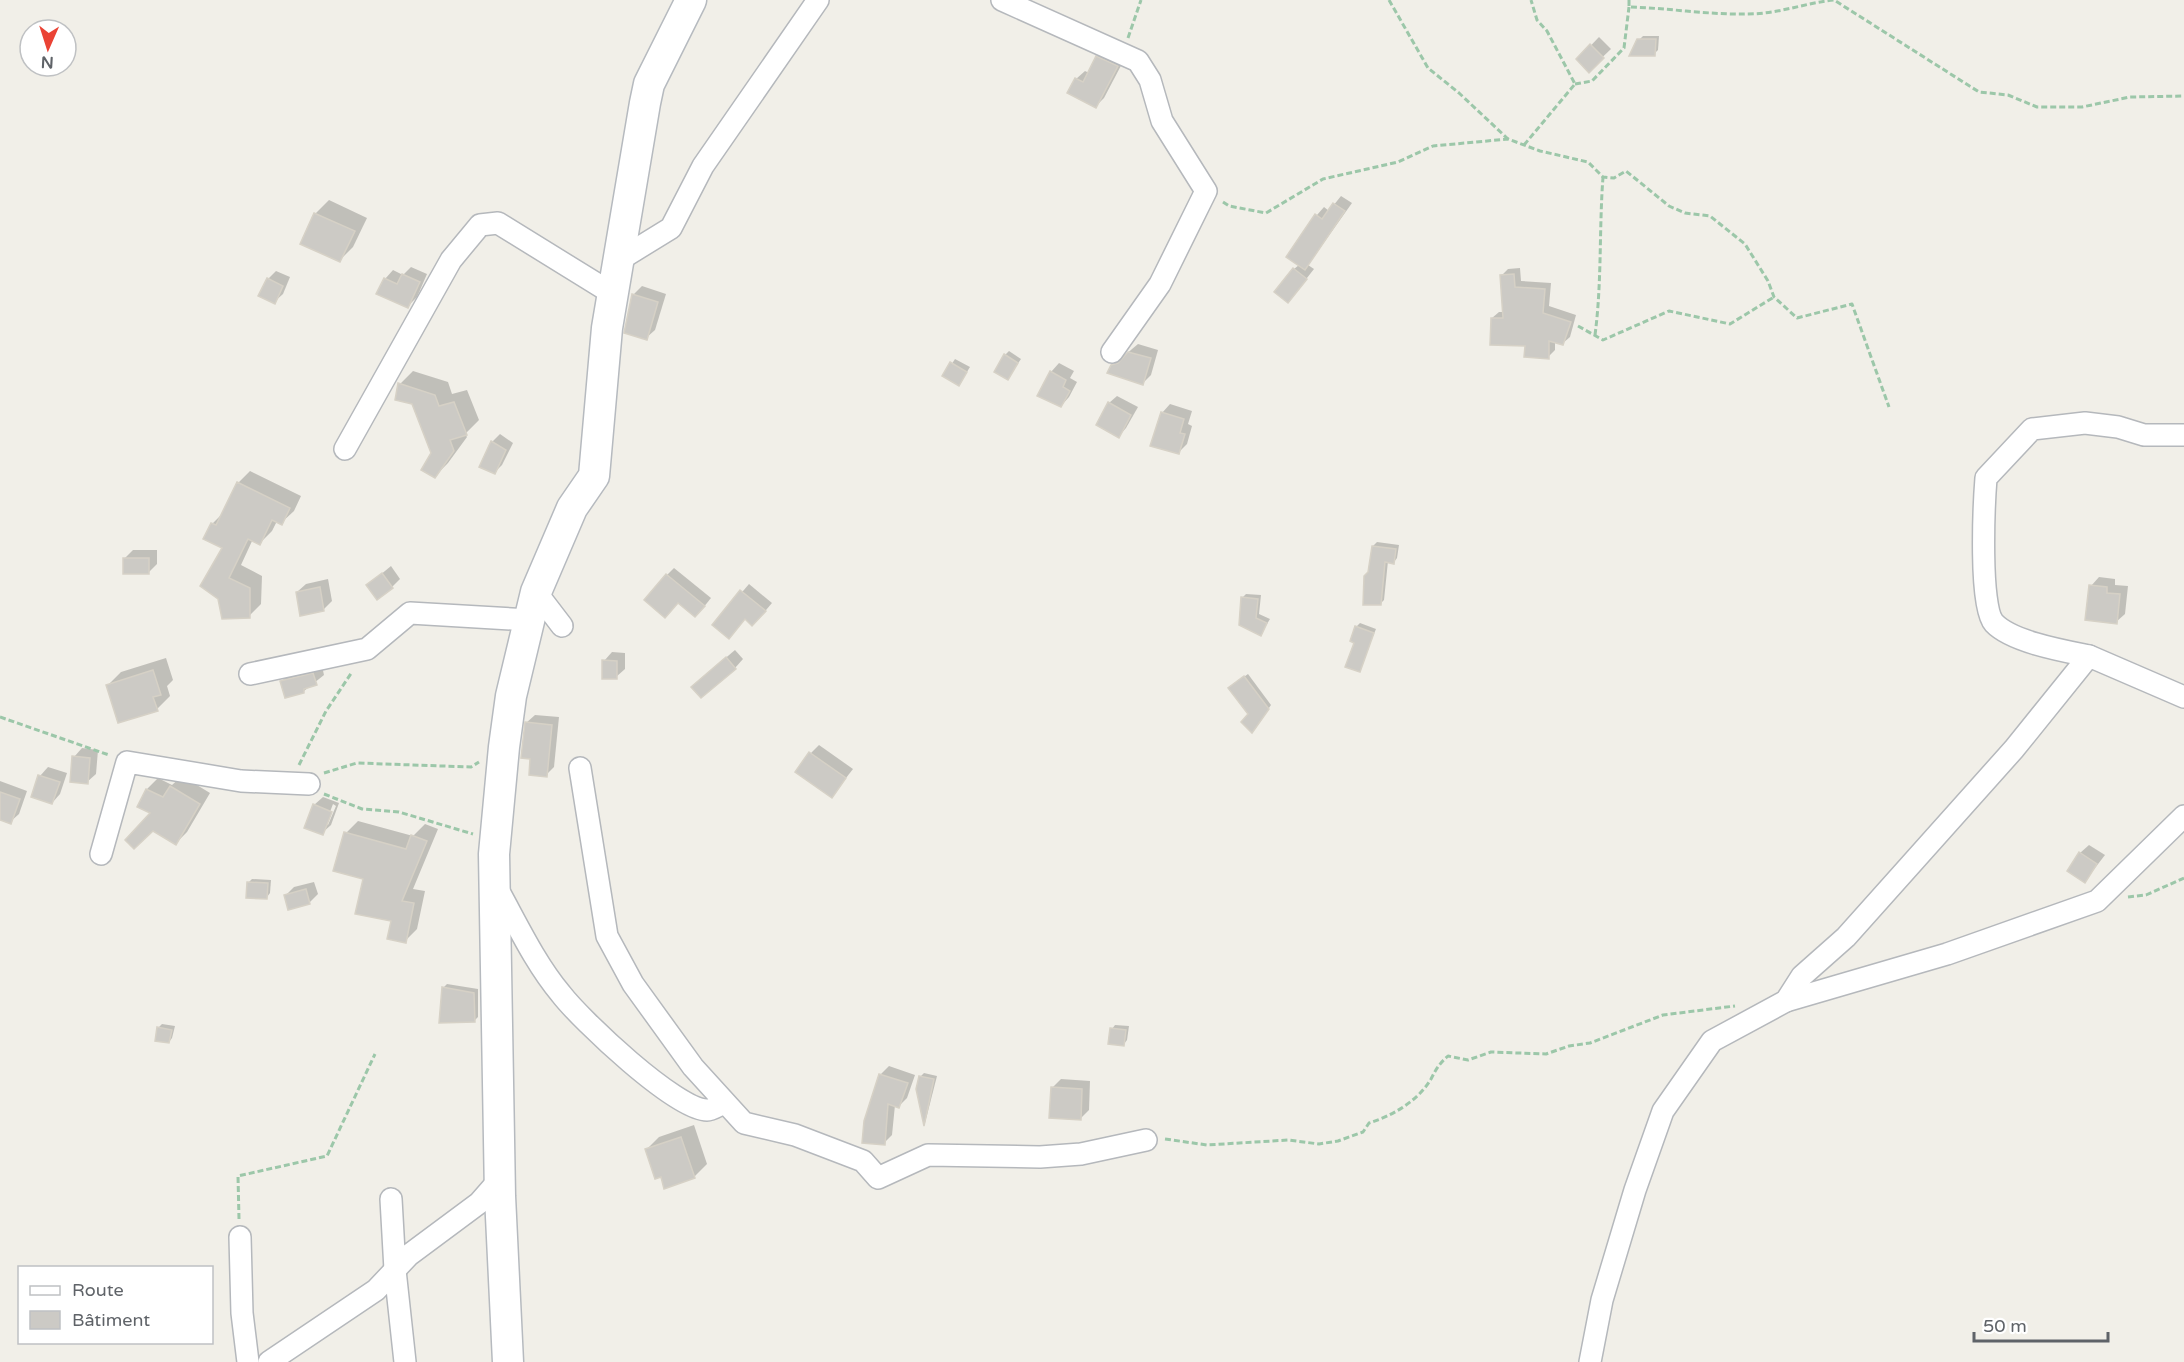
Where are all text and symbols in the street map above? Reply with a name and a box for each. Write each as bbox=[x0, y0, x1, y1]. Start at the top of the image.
north arrow bbox=[18, 18, 78, 78]
text: N bbox=[40, 52, 54, 72]
legend bbox=[18, 1266, 213, 1344]
text: Route bbox=[72, 1279, 124, 1301]
scale bar bbox=[1974, 1305, 2108, 1343]
text: Bâtiment bbox=[72, 1309, 150, 1331]
text: 50 m bbox=[1983, 1315, 2027, 1337]

